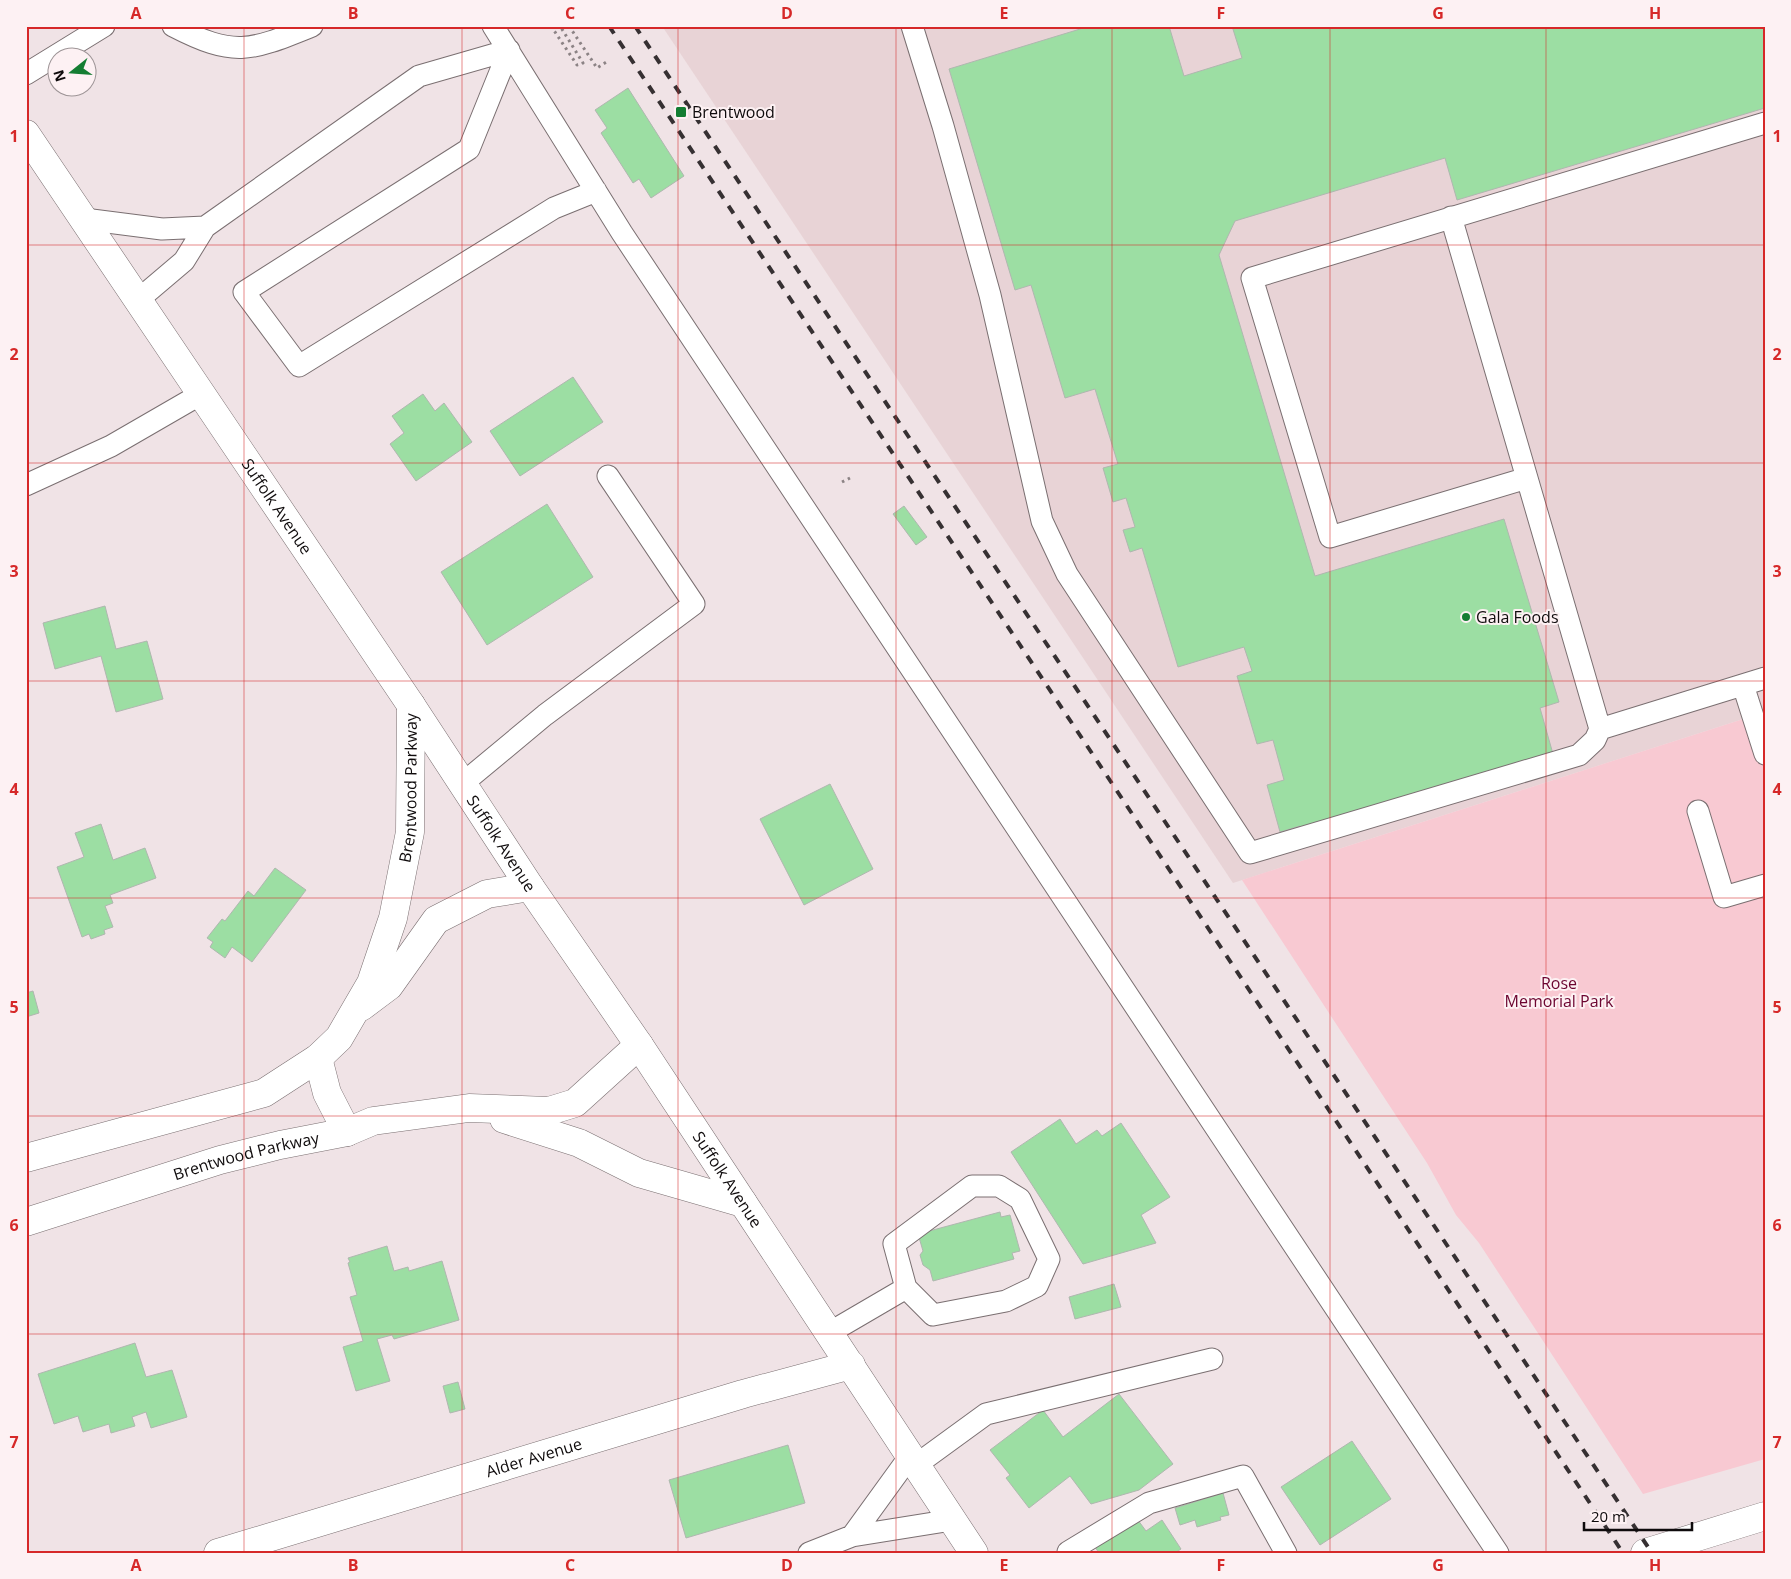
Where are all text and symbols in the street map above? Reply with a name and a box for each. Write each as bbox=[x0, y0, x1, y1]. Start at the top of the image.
text: A bbox=[130, 2, 142, 24]
text: B bbox=[348, 2, 358, 24]
text: C bbox=[565, 2, 575, 24]
text: D bbox=[781, 2, 793, 24]
text: E bbox=[1000, 2, 1009, 24]
text: F bbox=[1217, 2, 1225, 24]
text: G bbox=[1432, 2, 1444, 24]
text: H bbox=[1649, 2, 1661, 24]
north arrow bbox=[48, 48, 98, 98]
text: N bbox=[48, 68, 70, 84]
place label: Brentwood bbox=[692, 101, 775, 123]
marker: Brentwood bbox=[674, 105, 688, 119]
text: 1 bbox=[9, 125, 19, 147]
text: 1 bbox=[1772, 125, 1782, 147]
text: 2 bbox=[9, 343, 19, 365]
text: 2 bbox=[1772, 343, 1782, 365]
street label: Suffolk Avenue bbox=[237, 454, 317, 559]
text: 3 bbox=[9, 560, 19, 582]
text: 3 bbox=[1772, 560, 1782, 582]
place label: Gala Foods bbox=[1476, 606, 1559, 628]
marker: Gala Foods bbox=[1460, 611, 1472, 623]
street label: Brentwood Parkway bbox=[393, 712, 422, 864]
text: 4 bbox=[9, 778, 19, 800]
text: 4 bbox=[1772, 778, 1782, 800]
street label: Suffolk Avenue bbox=[462, 791, 541, 896]
park label: Rose Memorial Park bbox=[1505, 972, 1614, 1012]
text: 5 bbox=[9, 996, 19, 1018]
text: 5 bbox=[1772, 996, 1782, 1018]
street label: Brentwood Parkway bbox=[170, 1127, 322, 1185]
street label: Suffolk Avenue bbox=[688, 1127, 767, 1232]
text: 6 bbox=[9, 1214, 19, 1236]
text: 6 bbox=[1772, 1214, 1782, 1236]
text: 7 bbox=[9, 1431, 19, 1453]
text: 7 bbox=[1772, 1431, 1782, 1453]
street label: Alder Avenue bbox=[483, 1432, 585, 1482]
scale bar bbox=[1584, 1499, 1691, 1531]
text: 20 m bbox=[1591, 1506, 1626, 1526]
text: A bbox=[130, 1554, 142, 1576]
text: B bbox=[348, 1554, 358, 1576]
text: C bbox=[565, 1554, 575, 1576]
text: D bbox=[781, 1554, 793, 1576]
text: E bbox=[1000, 1554, 1009, 1576]
text: F bbox=[1217, 1554, 1225, 1576]
text: G bbox=[1432, 1554, 1444, 1576]
text: H bbox=[1649, 1554, 1661, 1576]

